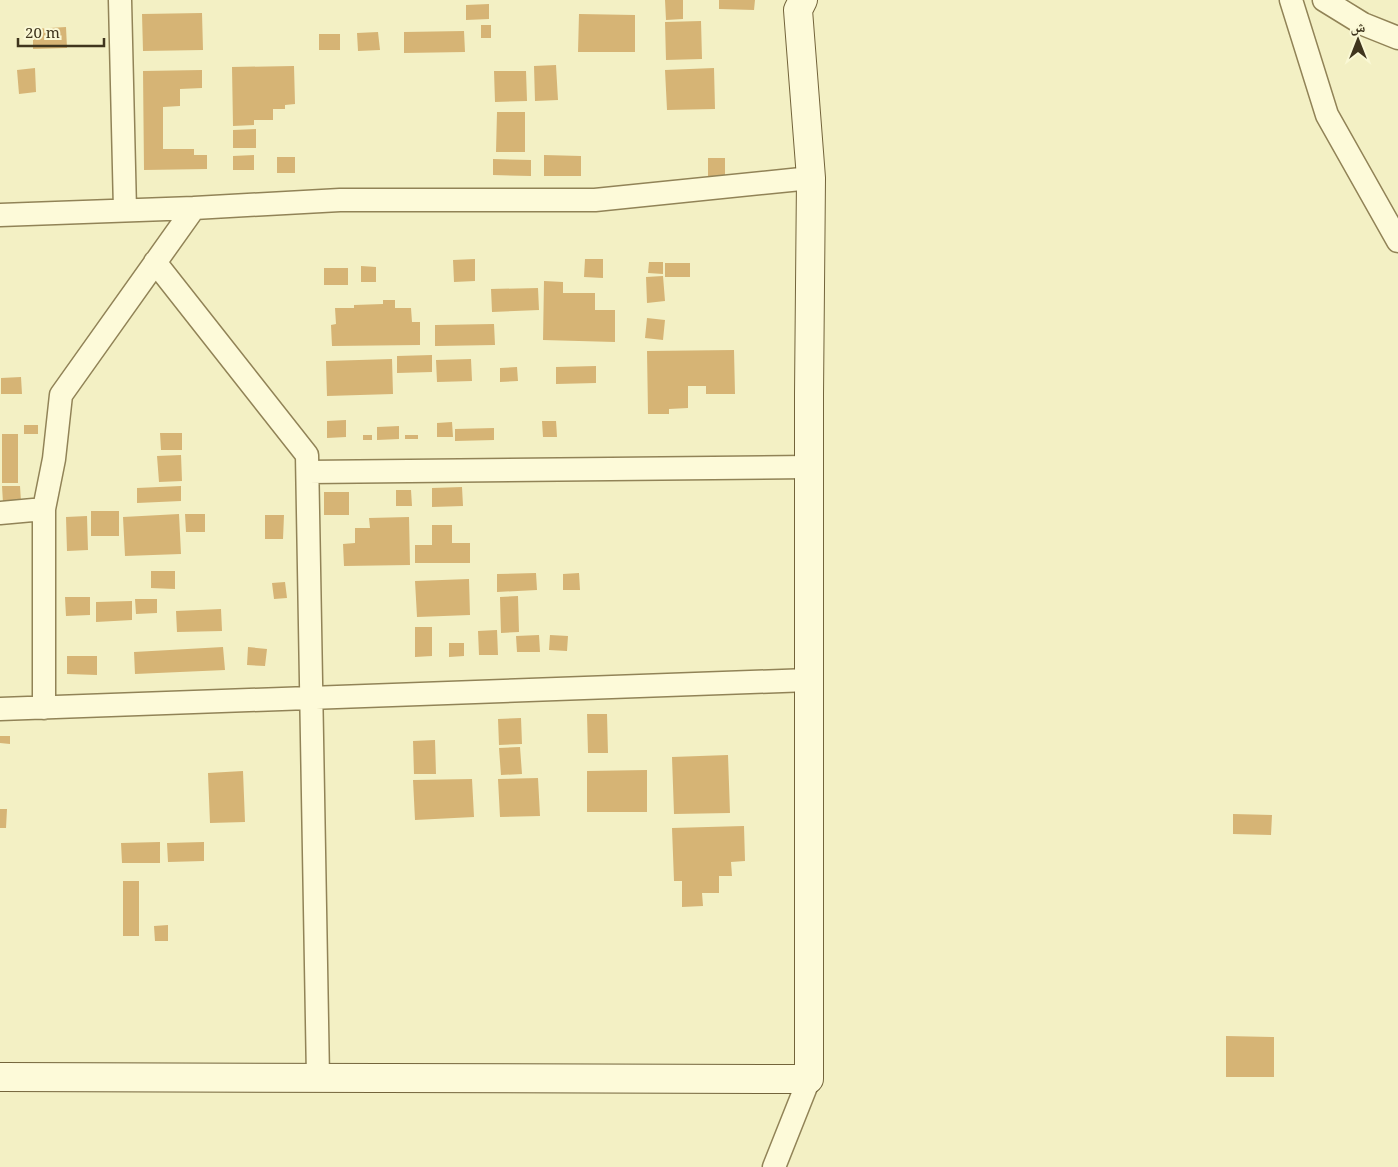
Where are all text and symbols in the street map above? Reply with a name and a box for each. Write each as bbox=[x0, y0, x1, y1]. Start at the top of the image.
scale bar bbox=[18, 15, 104, 47]
north arrow bbox=[1333, 15, 1383, 65]
text: ش bbox=[1351, 17, 1366, 36]
text: 20 m bbox=[25, 22, 60, 42]

